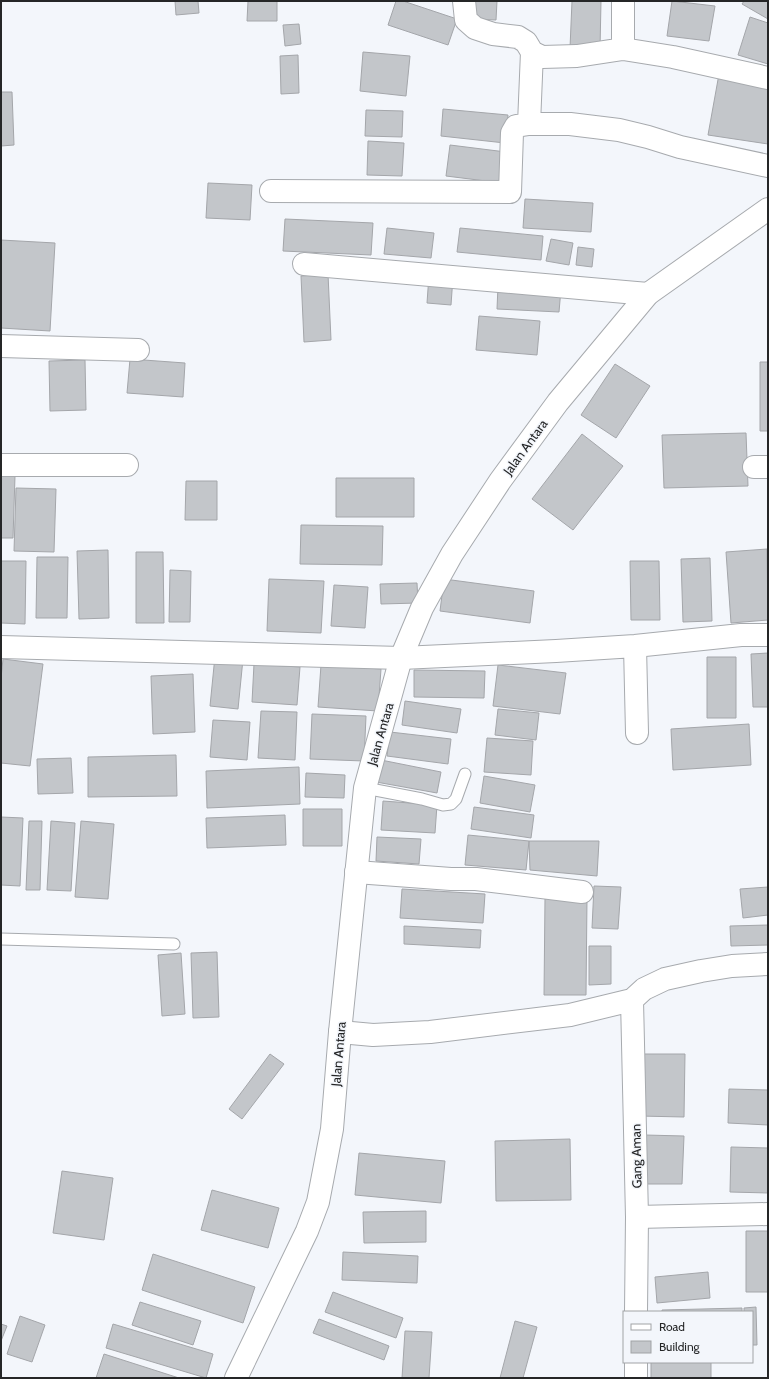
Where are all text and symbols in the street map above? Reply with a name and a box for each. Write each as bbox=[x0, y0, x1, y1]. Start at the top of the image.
street label: Jalan Antara bbox=[499, 415, 551, 479]
street label: Jalan Antara bbox=[363, 700, 397, 768]
street label: Jalan Antara bbox=[327, 1020, 349, 1088]
street label: Gang Aman bbox=[627, 1124, 645, 1188]
legend bbox=[623, 1311, 753, 1363]
text: Road bbox=[659, 1319, 685, 1334]
text: Building bbox=[659, 1339, 701, 1354]

